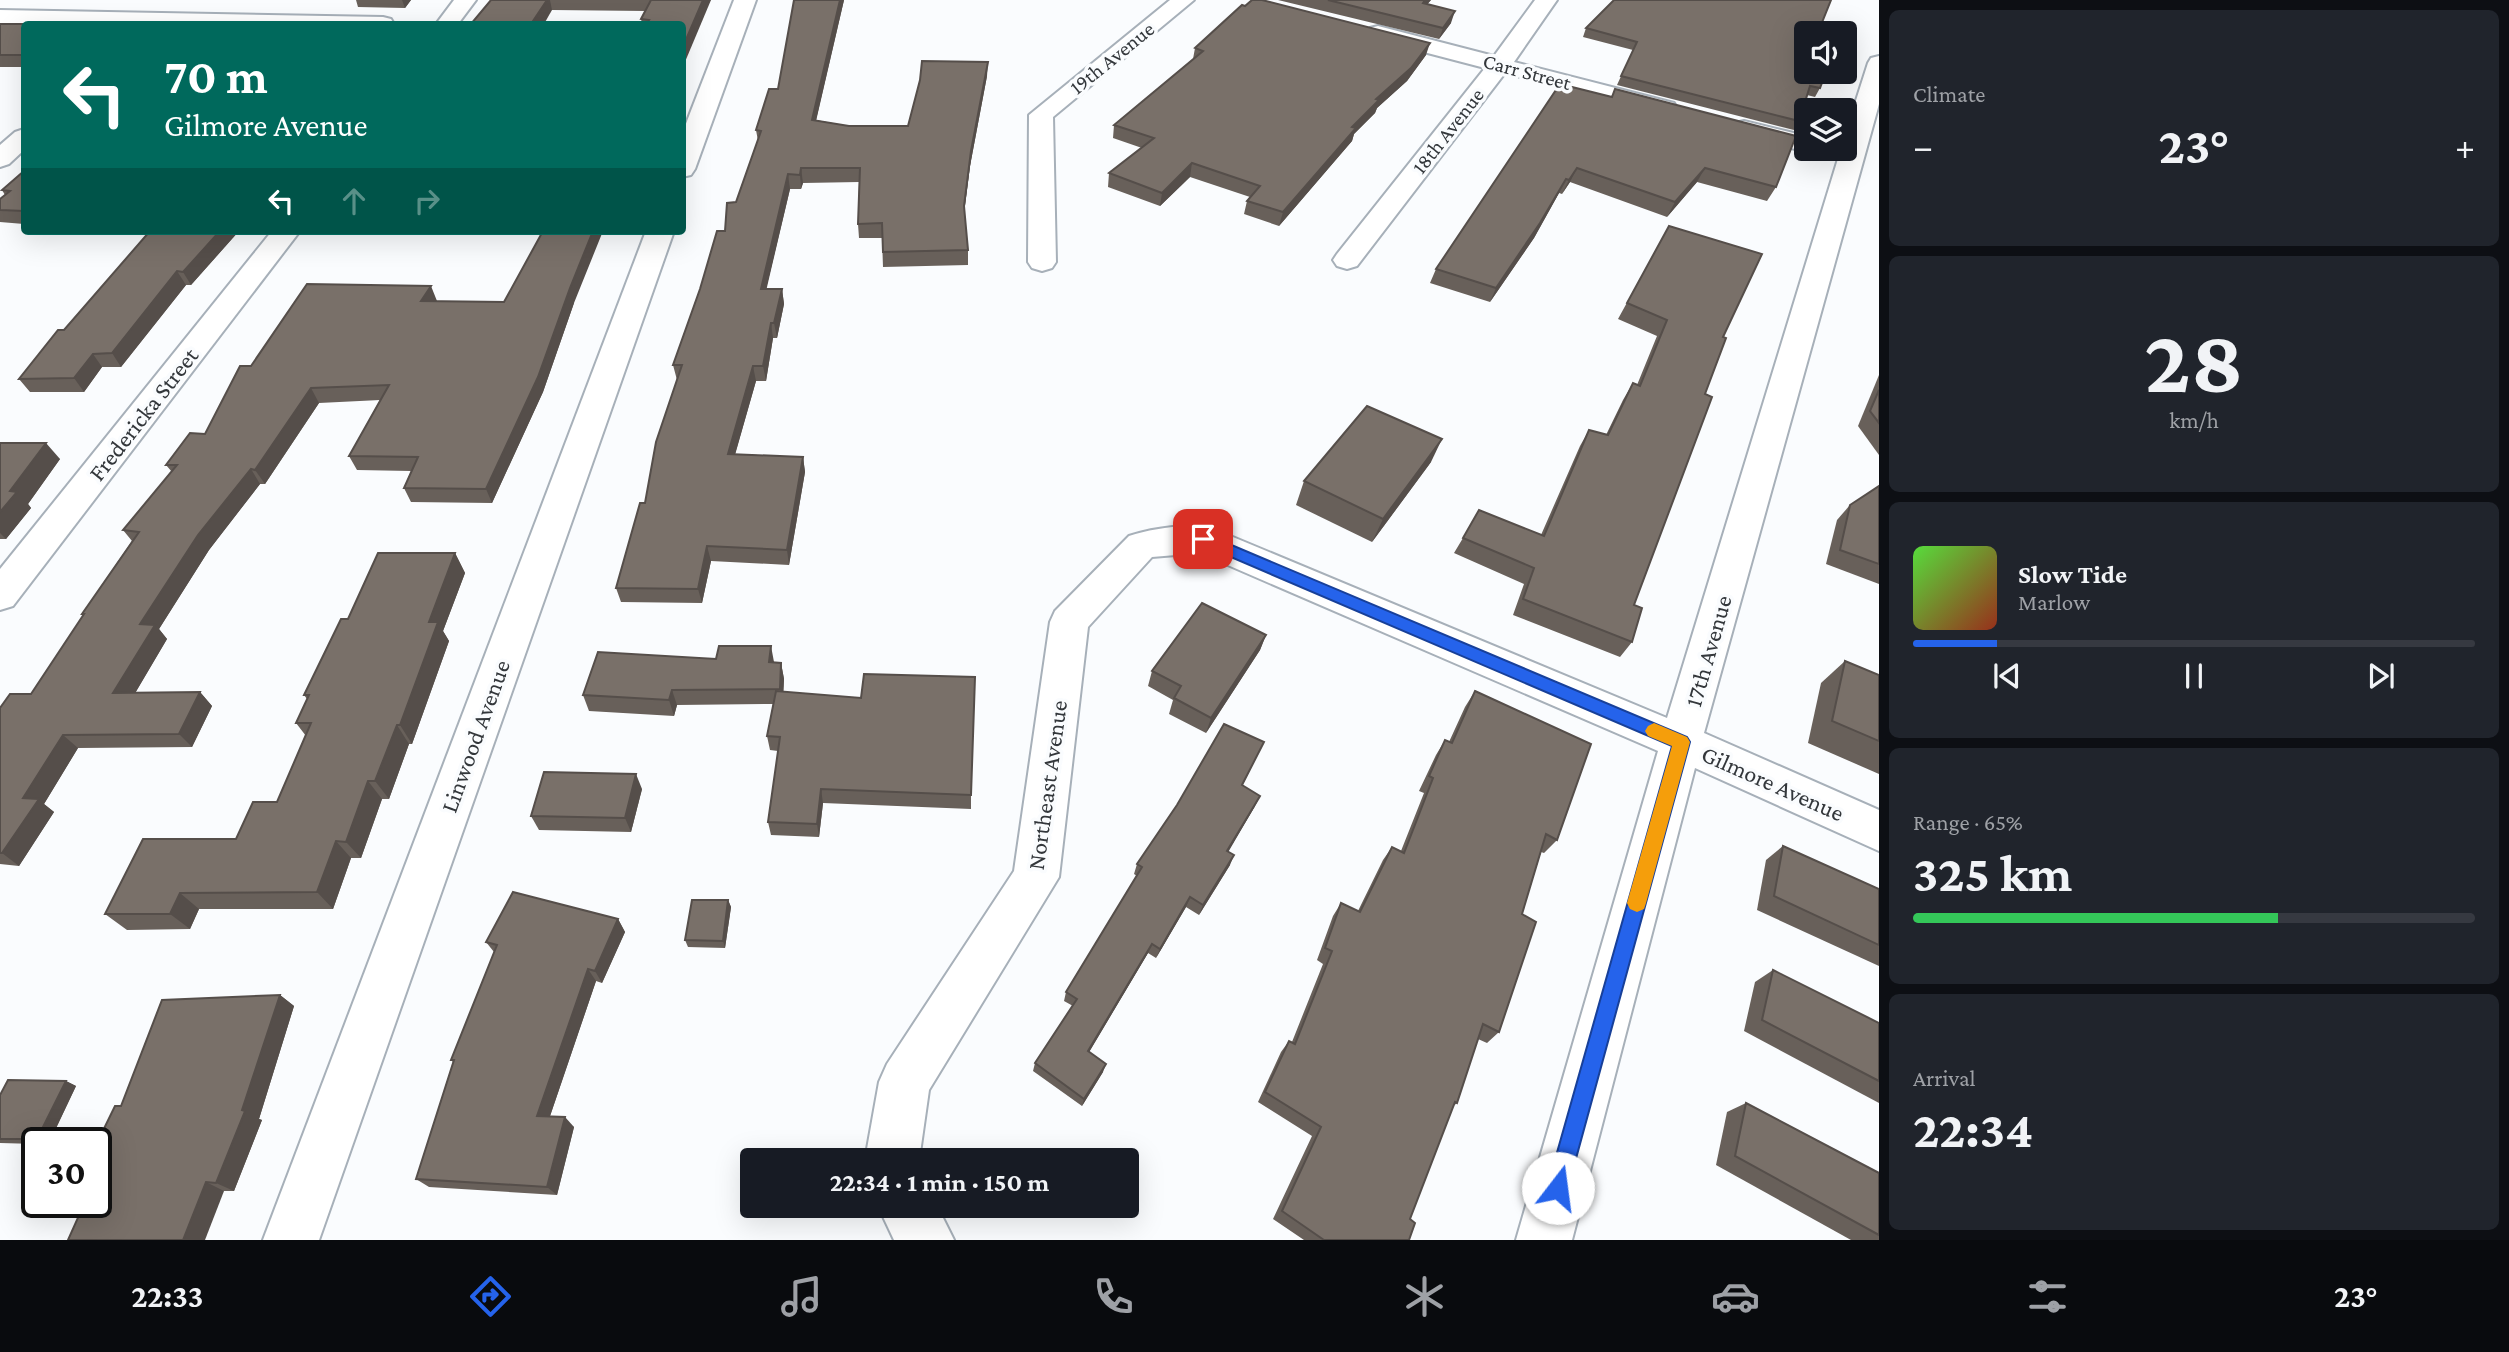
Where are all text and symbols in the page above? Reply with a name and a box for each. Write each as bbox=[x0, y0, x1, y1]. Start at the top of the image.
street label: 19th Avenue bbox=[1065, 17, 1159, 99]
map controls bbox=[1794, 21, 1857, 161]
button: sound bbox=[1794, 21, 1857, 84]
icon: left bbox=[49, 49, 140, 140]
text: 70 m bbox=[164, 49, 268, 104]
street label: Carr Street bbox=[1480, 49, 1575, 96]
text: Climate bbox=[1913, 81, 1985, 107]
street label: 18th Avenue bbox=[1407, 83, 1489, 179]
button: layers bbox=[1794, 98, 1857, 161]
text: Gilmore Avenue bbox=[164, 107, 368, 143]
text: 23° bbox=[2158, 116, 2230, 174]
text: − bbox=[1913, 125, 1933, 167]
text: + bbox=[2455, 125, 2475, 167]
icon: left bbox=[262, 182, 300, 220]
icon: ahead bbox=[335, 182, 373, 220]
icon: right bbox=[408, 182, 446, 220]
text: 28 bbox=[2144, 310, 2244, 412]
street label: Fredericka Street bbox=[83, 341, 204, 486]
text: km/h bbox=[2169, 407, 2219, 433]
pin bbox=[1173, 509, 1233, 569]
icon: arrive bbox=[1184, 520, 1222, 558]
text: Slow Tide bbox=[2018, 560, 2127, 589]
text: Marlow bbox=[2018, 589, 2090, 615]
street label: 17th Avenue bbox=[1679, 592, 1737, 710]
street label: Linwood Avenue bbox=[435, 656, 515, 816]
icon: previous bbox=[1988, 657, 2026, 695]
icon: pause bbox=[2175, 657, 2213, 695]
icon: next bbox=[2362, 657, 2400, 695]
street label: Northeast Avenue bbox=[1022, 698, 1072, 872]
street label: Gilmore Avenue bbox=[1698, 740, 1848, 826]
text: Range · 65% bbox=[1913, 809, 2023, 835]
text: 325 km bbox=[1913, 844, 2072, 902]
text: Arrival bbox=[1913, 1065, 1976, 1091]
text: 22:34 bbox=[1913, 1100, 2033, 1158]
speed limit sign: 30 bbox=[21, 1127, 112, 1218]
position arrow bbox=[1521, 1151, 1595, 1225]
text: 22:34 · 1 min · 150 m bbox=[830, 1168, 1049, 1197]
icon: directions bbox=[466, 1272, 515, 1321]
icon: music bbox=[777, 1272, 826, 1321]
icon: phone bbox=[1089, 1272, 1138, 1321]
icon: climate bbox=[1400, 1272, 1449, 1321]
icon: car bbox=[1711, 1272, 1760, 1321]
icon: filters bbox=[2023, 1272, 2072, 1321]
text: 22:33 bbox=[131, 1278, 203, 1314]
text: 23° bbox=[2334, 1278, 2378, 1314]

